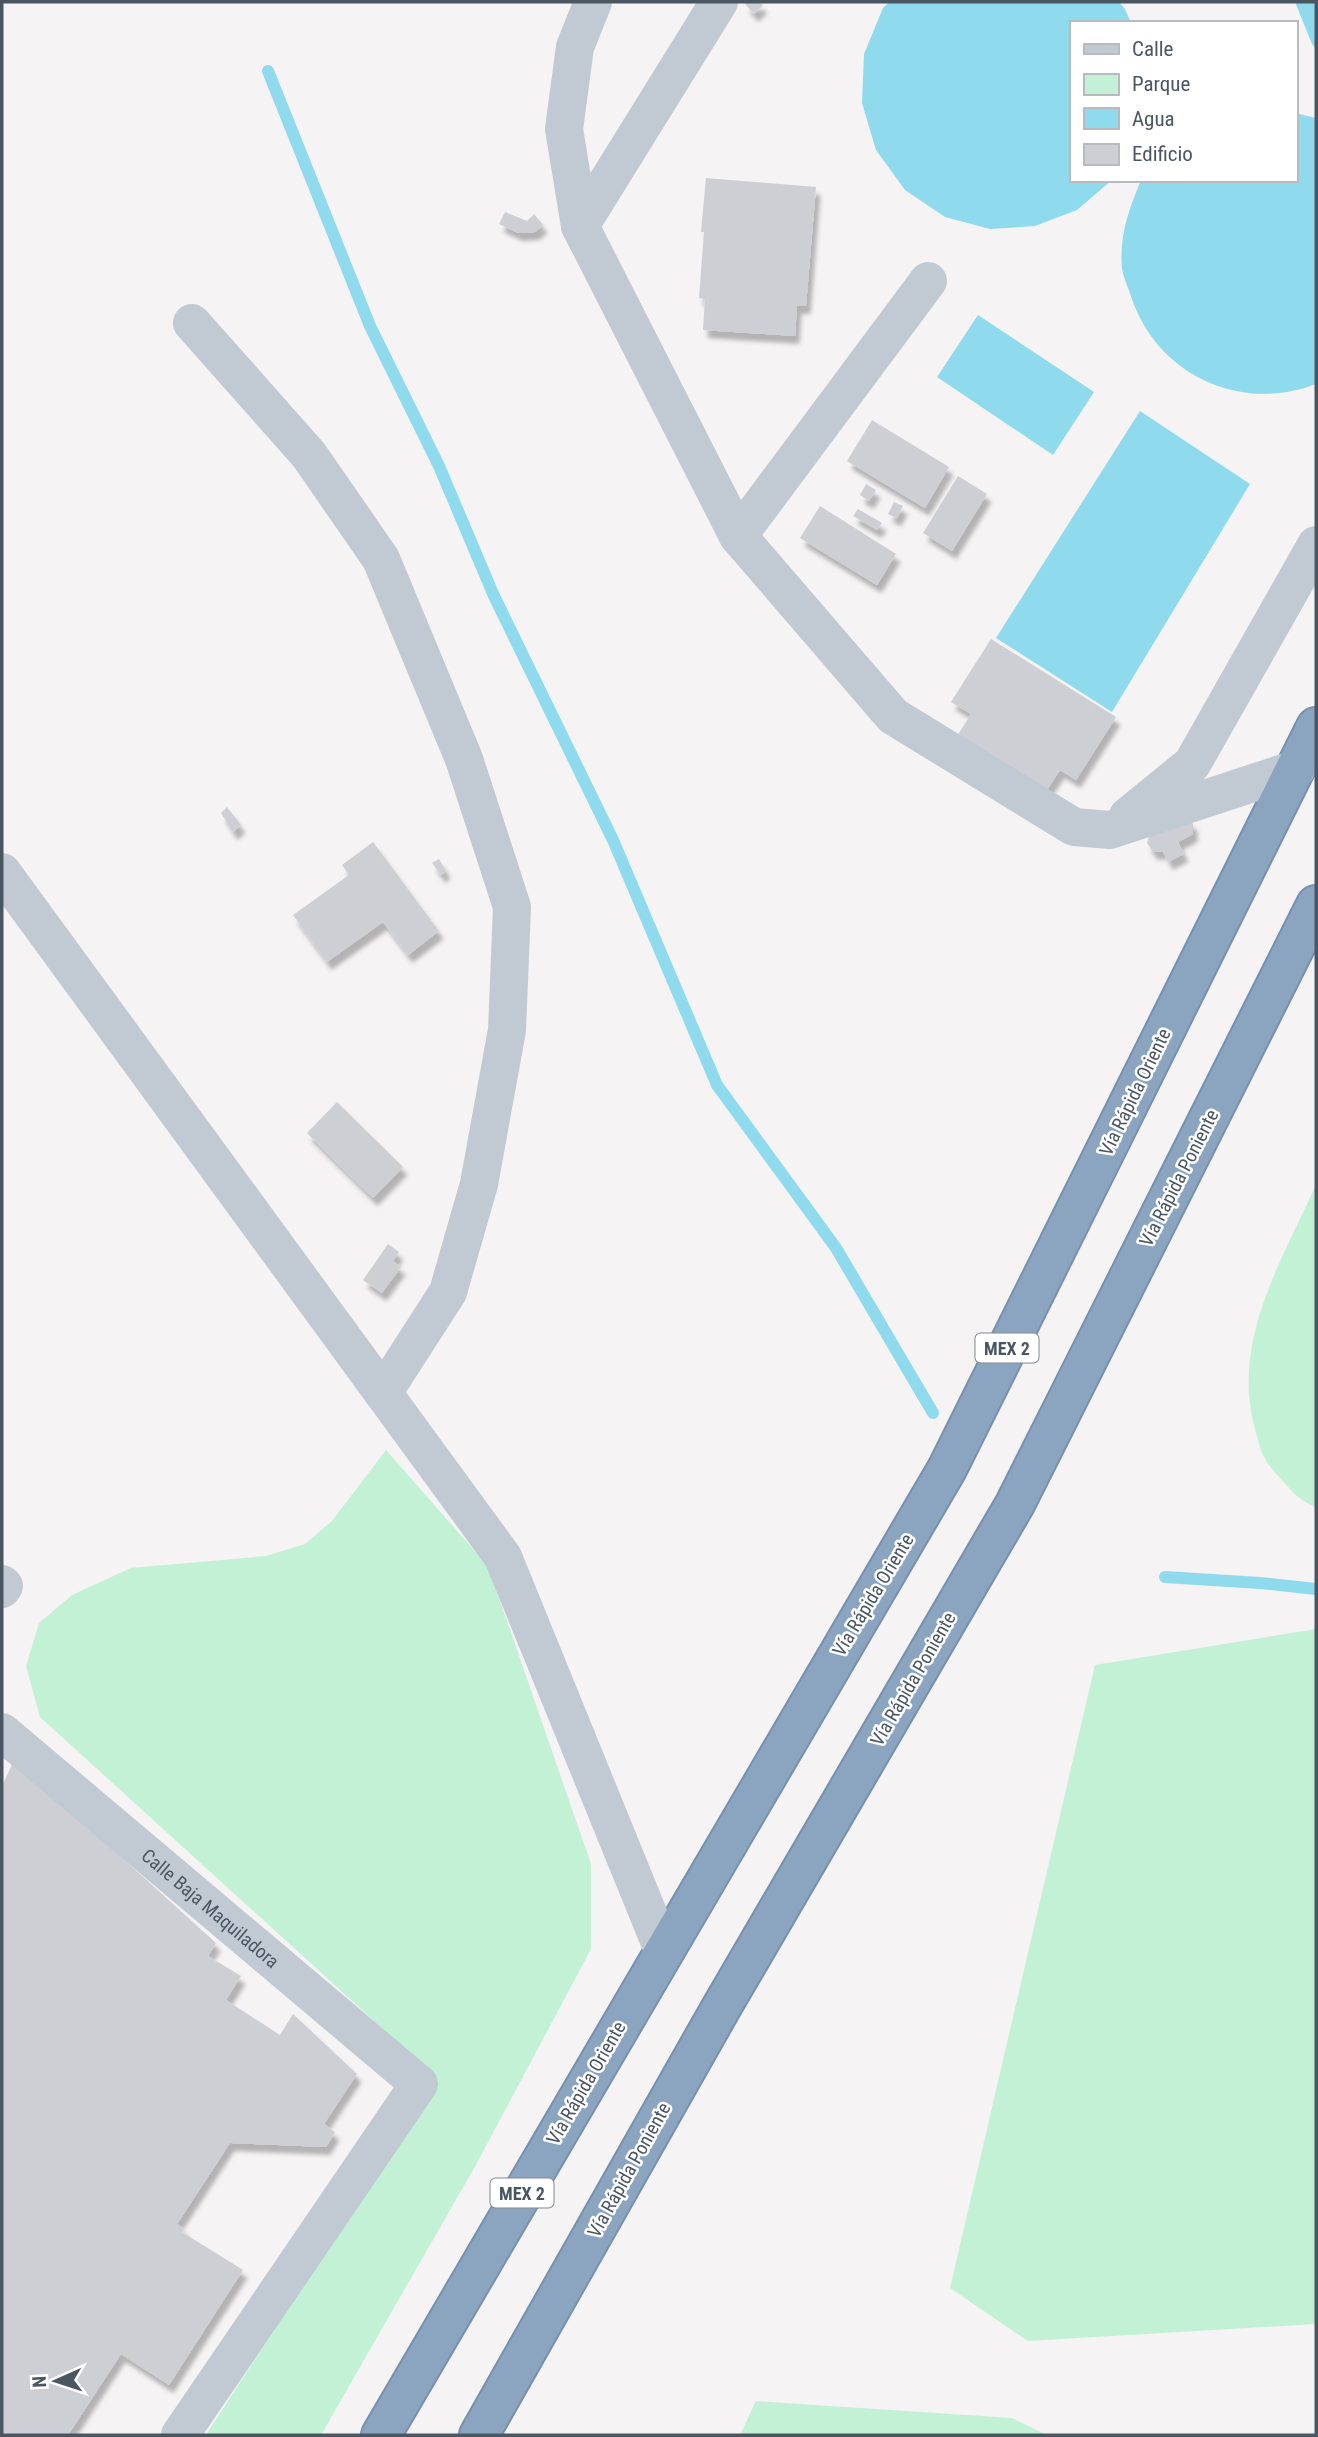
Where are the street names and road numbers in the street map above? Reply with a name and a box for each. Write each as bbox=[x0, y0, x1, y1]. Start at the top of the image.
street label: Vía Rápida Oriente bbox=[1094, 1025, 1176, 1159]
street label: Vía Rápida Poniente bbox=[1135, 1106, 1223, 1250]
road number: MEX 2 bbox=[976, 1334, 1038, 1363]
street label: Vía Rápida Oriente bbox=[827, 1530, 919, 1660]
street label: Vía Rápida Poniente bbox=[865, 1608, 961, 1750]
street label: Calle Baja Maquiladora bbox=[137, 1844, 284, 1973]
street label: Vía Rápida Oriente bbox=[541, 2017, 631, 2149]
street label: Vía Rápida Poniente bbox=[582, 2099, 676, 2241]
road number: MEX 2 bbox=[490, 2178, 554, 2208]

